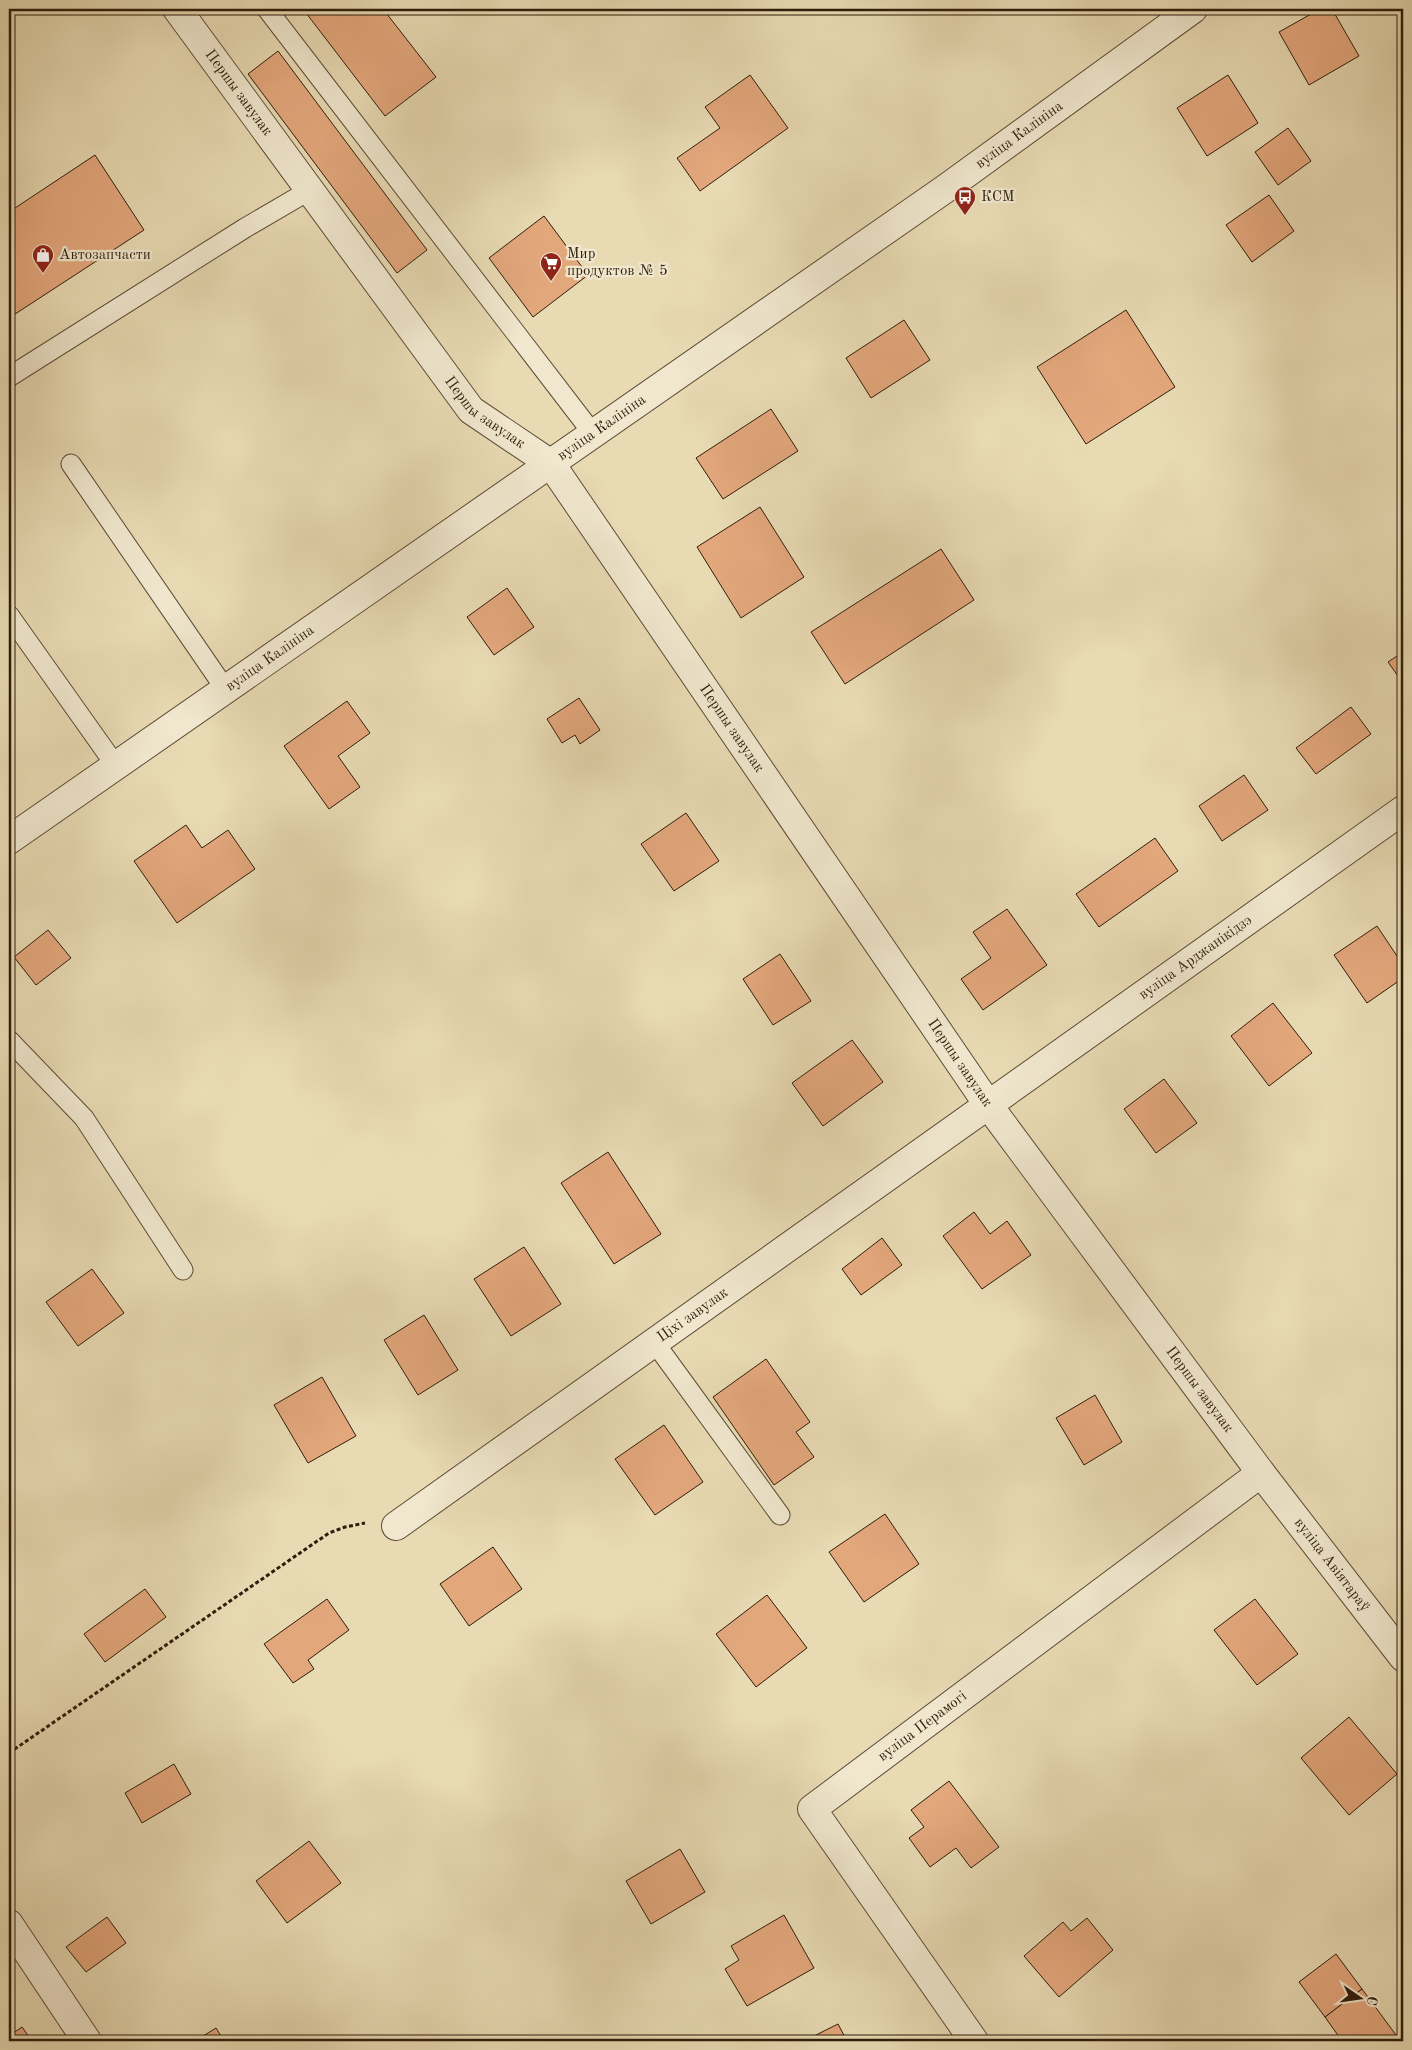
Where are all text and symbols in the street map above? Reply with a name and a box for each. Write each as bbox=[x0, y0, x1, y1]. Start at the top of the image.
street label: Першы завулак bbox=[202, 47, 275, 139]
street label: вуліца Калініна bbox=[973, 98, 1066, 172]
bus stop icon: КСМ bbox=[953, 185, 977, 216]
place label: КСМ bbox=[981, 190, 1015, 205]
shop icon: Автозапчасти bbox=[31, 243, 55, 274]
place label: Мир продуктов № 5 bbox=[567, 247, 668, 279]
place label: Автозапчасти bbox=[59, 248, 151, 263]
supermarket icon: Мир продуктов № 5 bbox=[539, 251, 563, 282]
street label: Першы завулак bbox=[442, 374, 528, 452]
street label: вуліца Калініна bbox=[555, 392, 649, 464]
street label: вуліца Калініна bbox=[223, 622, 317, 694]
street label: Першы завулак bbox=[696, 682, 767, 776]
street label: вуліца Арджанікідзэ bbox=[1136, 912, 1255, 1003]
street label: Першы завулак bbox=[925, 1016, 995, 1110]
street label: Ціхі завулак bbox=[655, 1285, 731, 1345]
street label: Першы завулак bbox=[1163, 1344, 1236, 1436]
street label: вуліца Авіятараў bbox=[1291, 1515, 1373, 1615]
street label: вуліца Перамогі bbox=[875, 1688, 970, 1764]
north arrow bbox=[1334, 1972, 1384, 2022]
text: С bbox=[1364, 1995, 1380, 2007]

